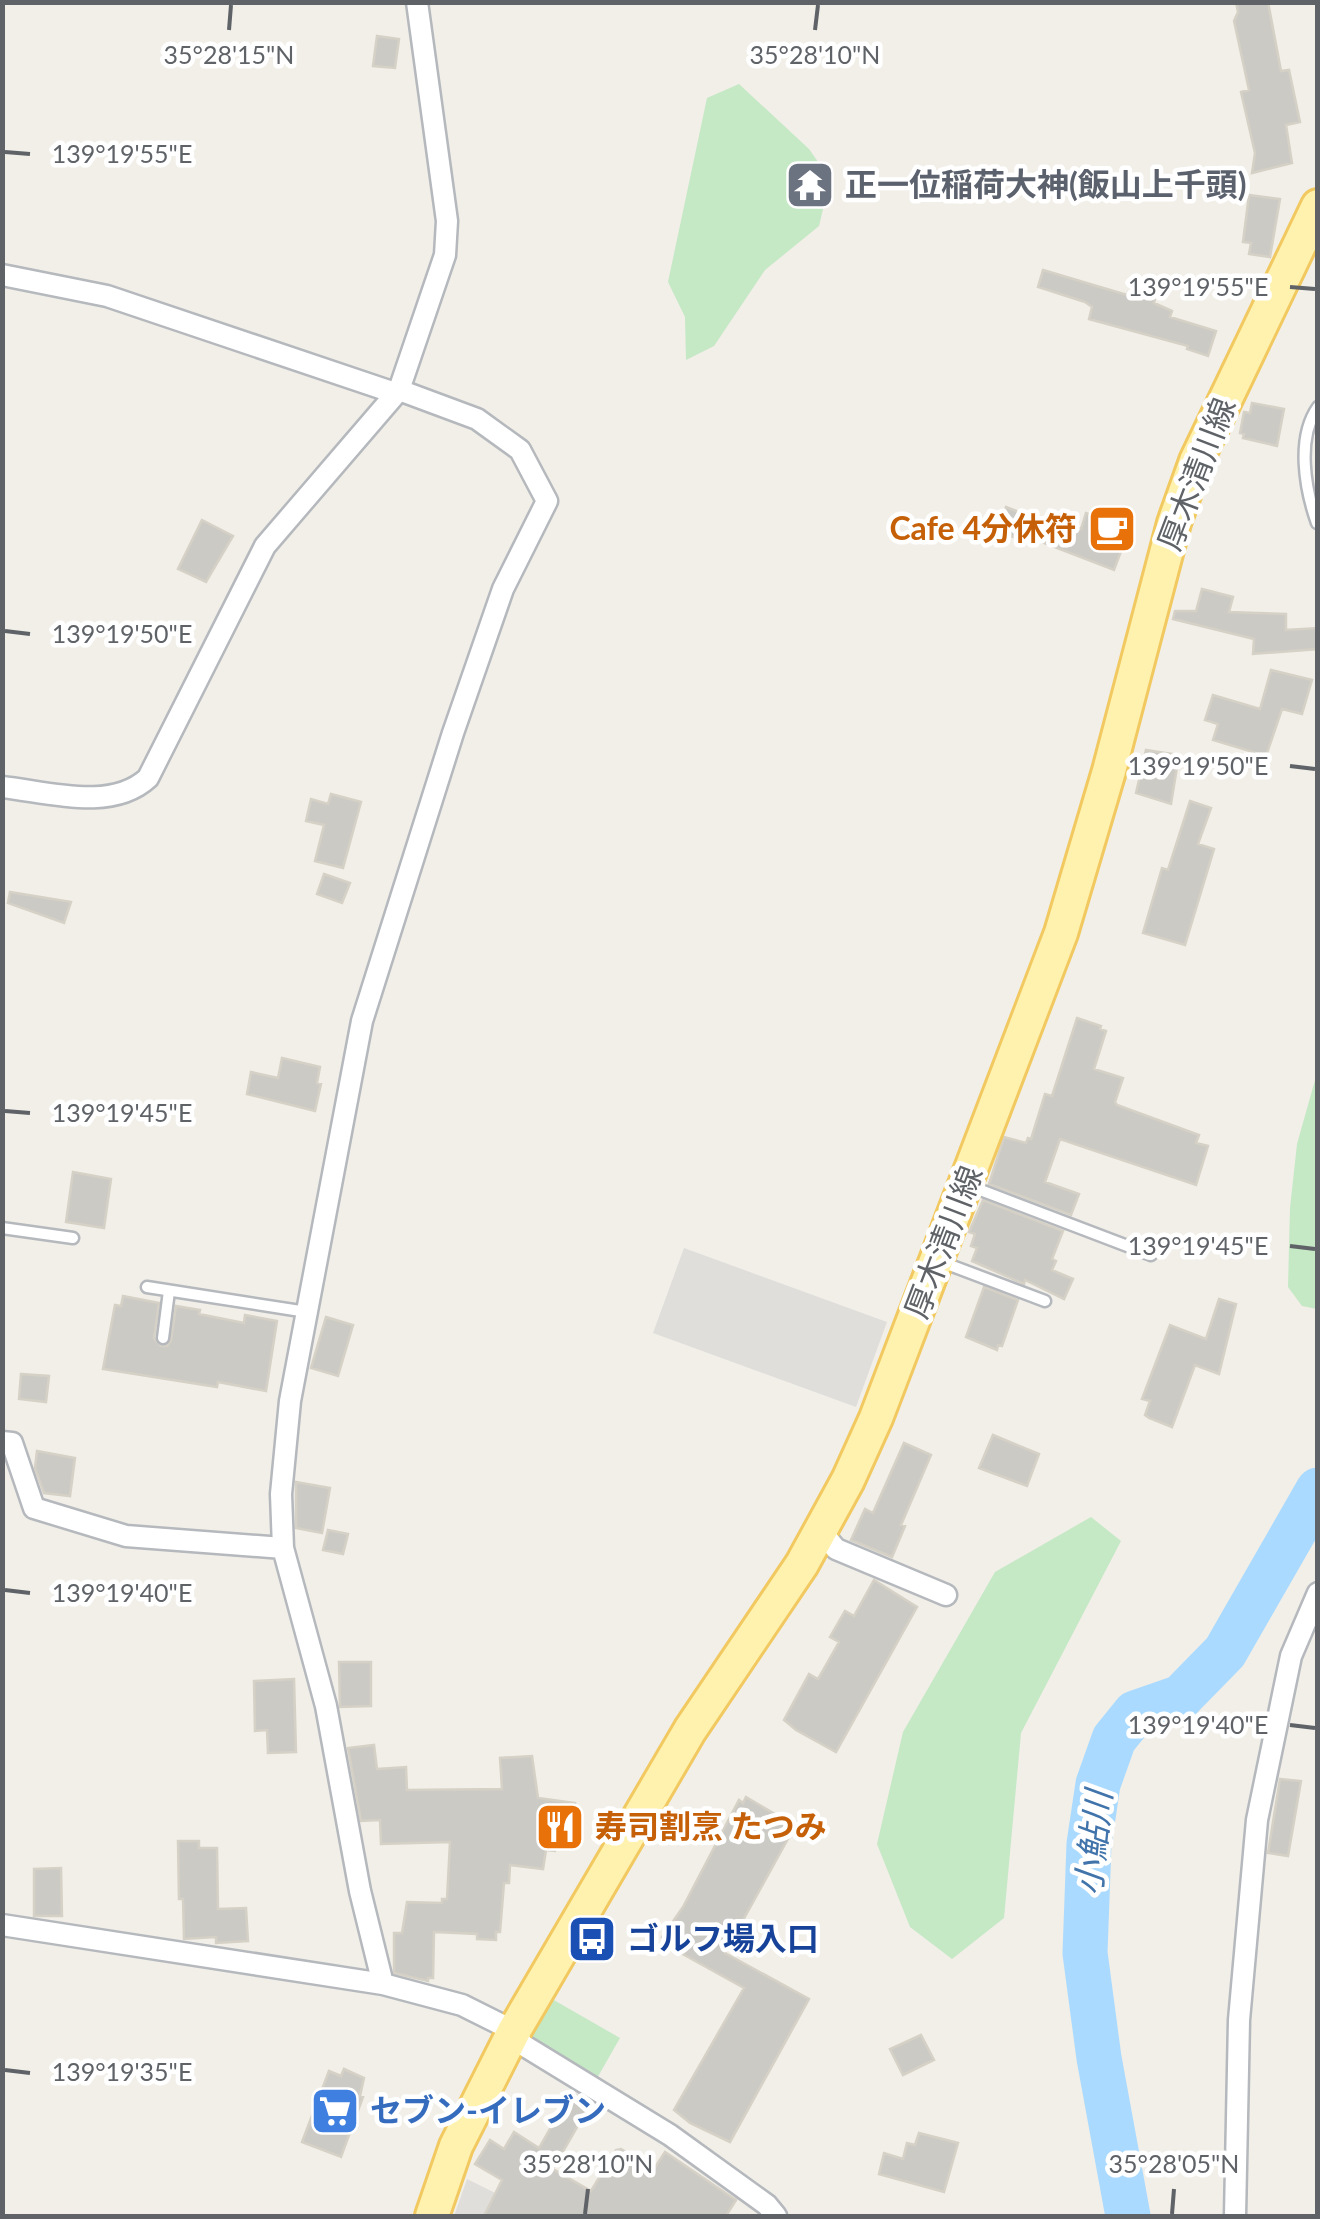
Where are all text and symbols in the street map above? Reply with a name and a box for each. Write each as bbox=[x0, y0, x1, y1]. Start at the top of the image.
text: 35°28'15"N bbox=[164, 39, 294, 69]
text: 35°28'10"N bbox=[750, 39, 880, 69]
text: 139°19'55"E bbox=[52, 138, 192, 168]
temple icon: 正一位稲荷大神(飯山上千頭) bbox=[784, 159, 836, 211]
place label: 正一位稲荷大神(飯山上千頭) bbox=[845, 164, 1247, 203]
text: 139°19'55"E bbox=[1128, 271, 1268, 301]
street label: 厚木清川線 bbox=[1149, 392, 1242, 555]
cafe icon: Cafe 4分休符 bbox=[1086, 503, 1138, 555]
place label: Cafe 4分休符 bbox=[889, 508, 1077, 547]
text: 139°19'50"E bbox=[52, 618, 192, 648]
text: 139°19'50"E bbox=[1128, 750, 1268, 780]
text: 139°19'45"E bbox=[52, 1097, 192, 1127]
street label: 厚木清川線 bbox=[896, 1160, 989, 1323]
text: 139°19'45"E bbox=[1128, 1230, 1268, 1260]
text: 139°19'40"E bbox=[52, 1577, 192, 1607]
text: 139°19'40"E bbox=[1128, 1709, 1268, 1739]
water label: 小鮎川 bbox=[1066, 1784, 1119, 1897]
restaurant icon: 寿司割烹 たつみ bbox=[534, 1801, 586, 1853]
place label: 寿司割烹 たつみ bbox=[595, 1806, 827, 1845]
bus stop icon: ゴルフ場入口 bbox=[566, 1913, 618, 1965]
place label: ゴルフ場入口 bbox=[627, 1918, 819, 1957]
text: 139°19'35"E bbox=[52, 2056, 192, 2086]
supermarket icon: セブン-イレブン bbox=[309, 2085, 361, 2137]
place label: セブン-イレブン bbox=[370, 2090, 606, 2129]
text: 35°28'10"N bbox=[523, 2148, 653, 2178]
text: 35°28'05"N bbox=[1109, 2148, 1239, 2178]

